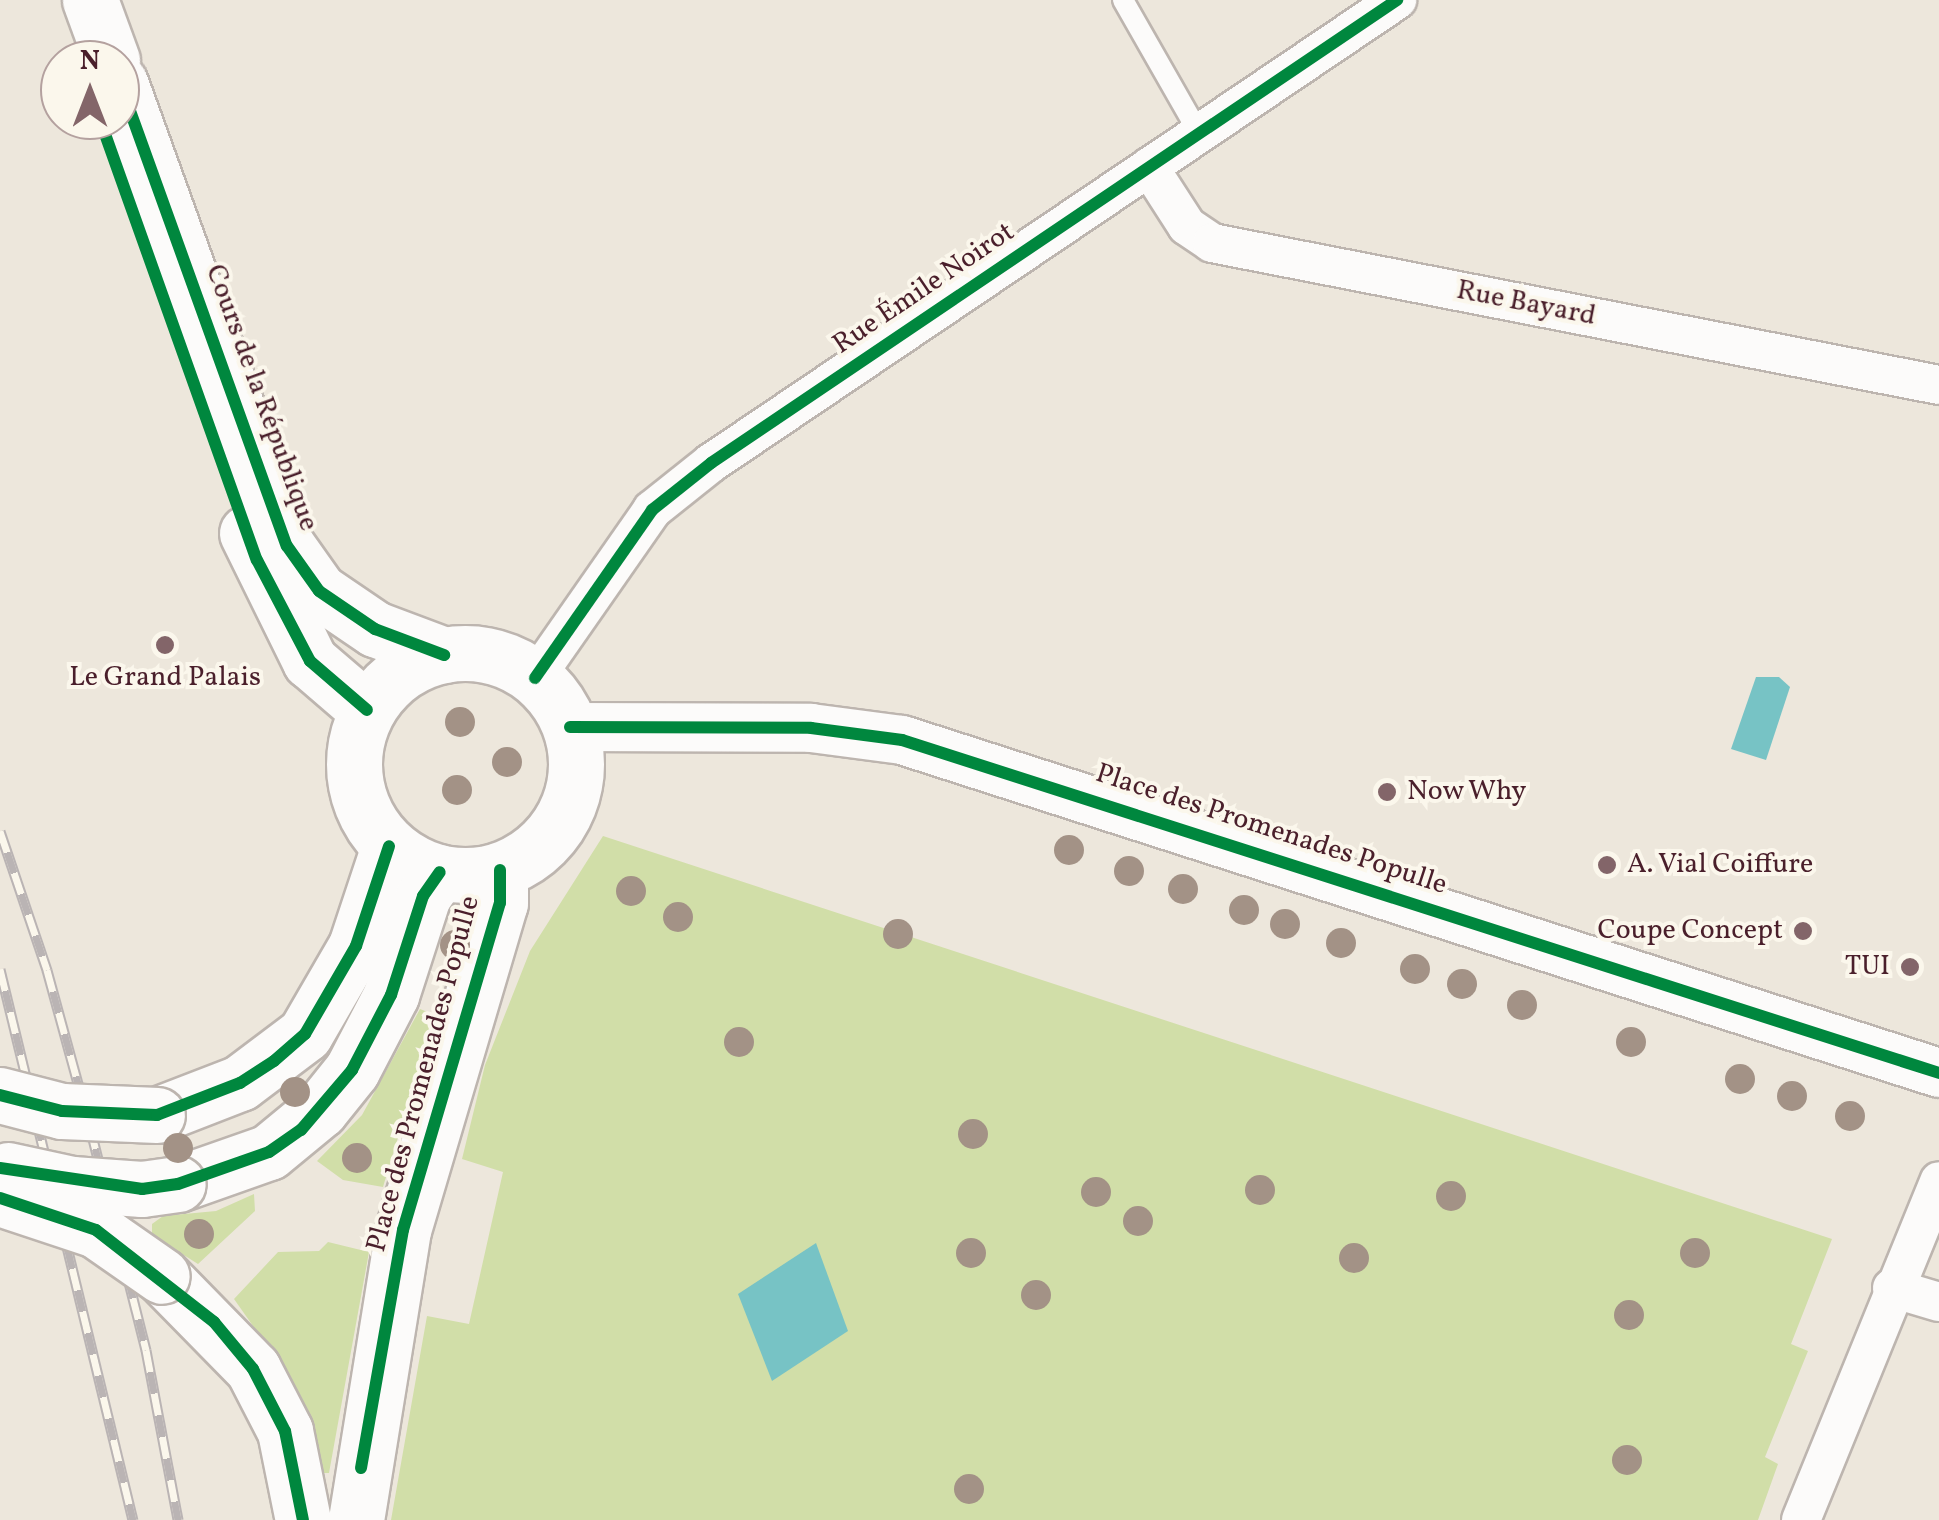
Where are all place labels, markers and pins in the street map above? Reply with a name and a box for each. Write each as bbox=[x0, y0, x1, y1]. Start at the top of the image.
marker: Le Grand Palais bbox=[154, 634, 176, 656]
place label: Le Grand Palais bbox=[69, 661, 261, 695]
place label: Now Why bbox=[1407, 775, 1528, 809]
marker: Now Why bbox=[1376, 781, 1398, 803]
place label: A. Vial Coiffure bbox=[1627, 848, 1814, 882]
marker: A. Vial Coiffure bbox=[1596, 854, 1618, 876]
place label: Coupe Concept bbox=[1598, 914, 1783, 948]
marker: Coupe Concept bbox=[1792, 920, 1814, 942]
place label: TUI bbox=[1845, 950, 1890, 984]
marker: TUI bbox=[1899, 956, 1921, 978]

